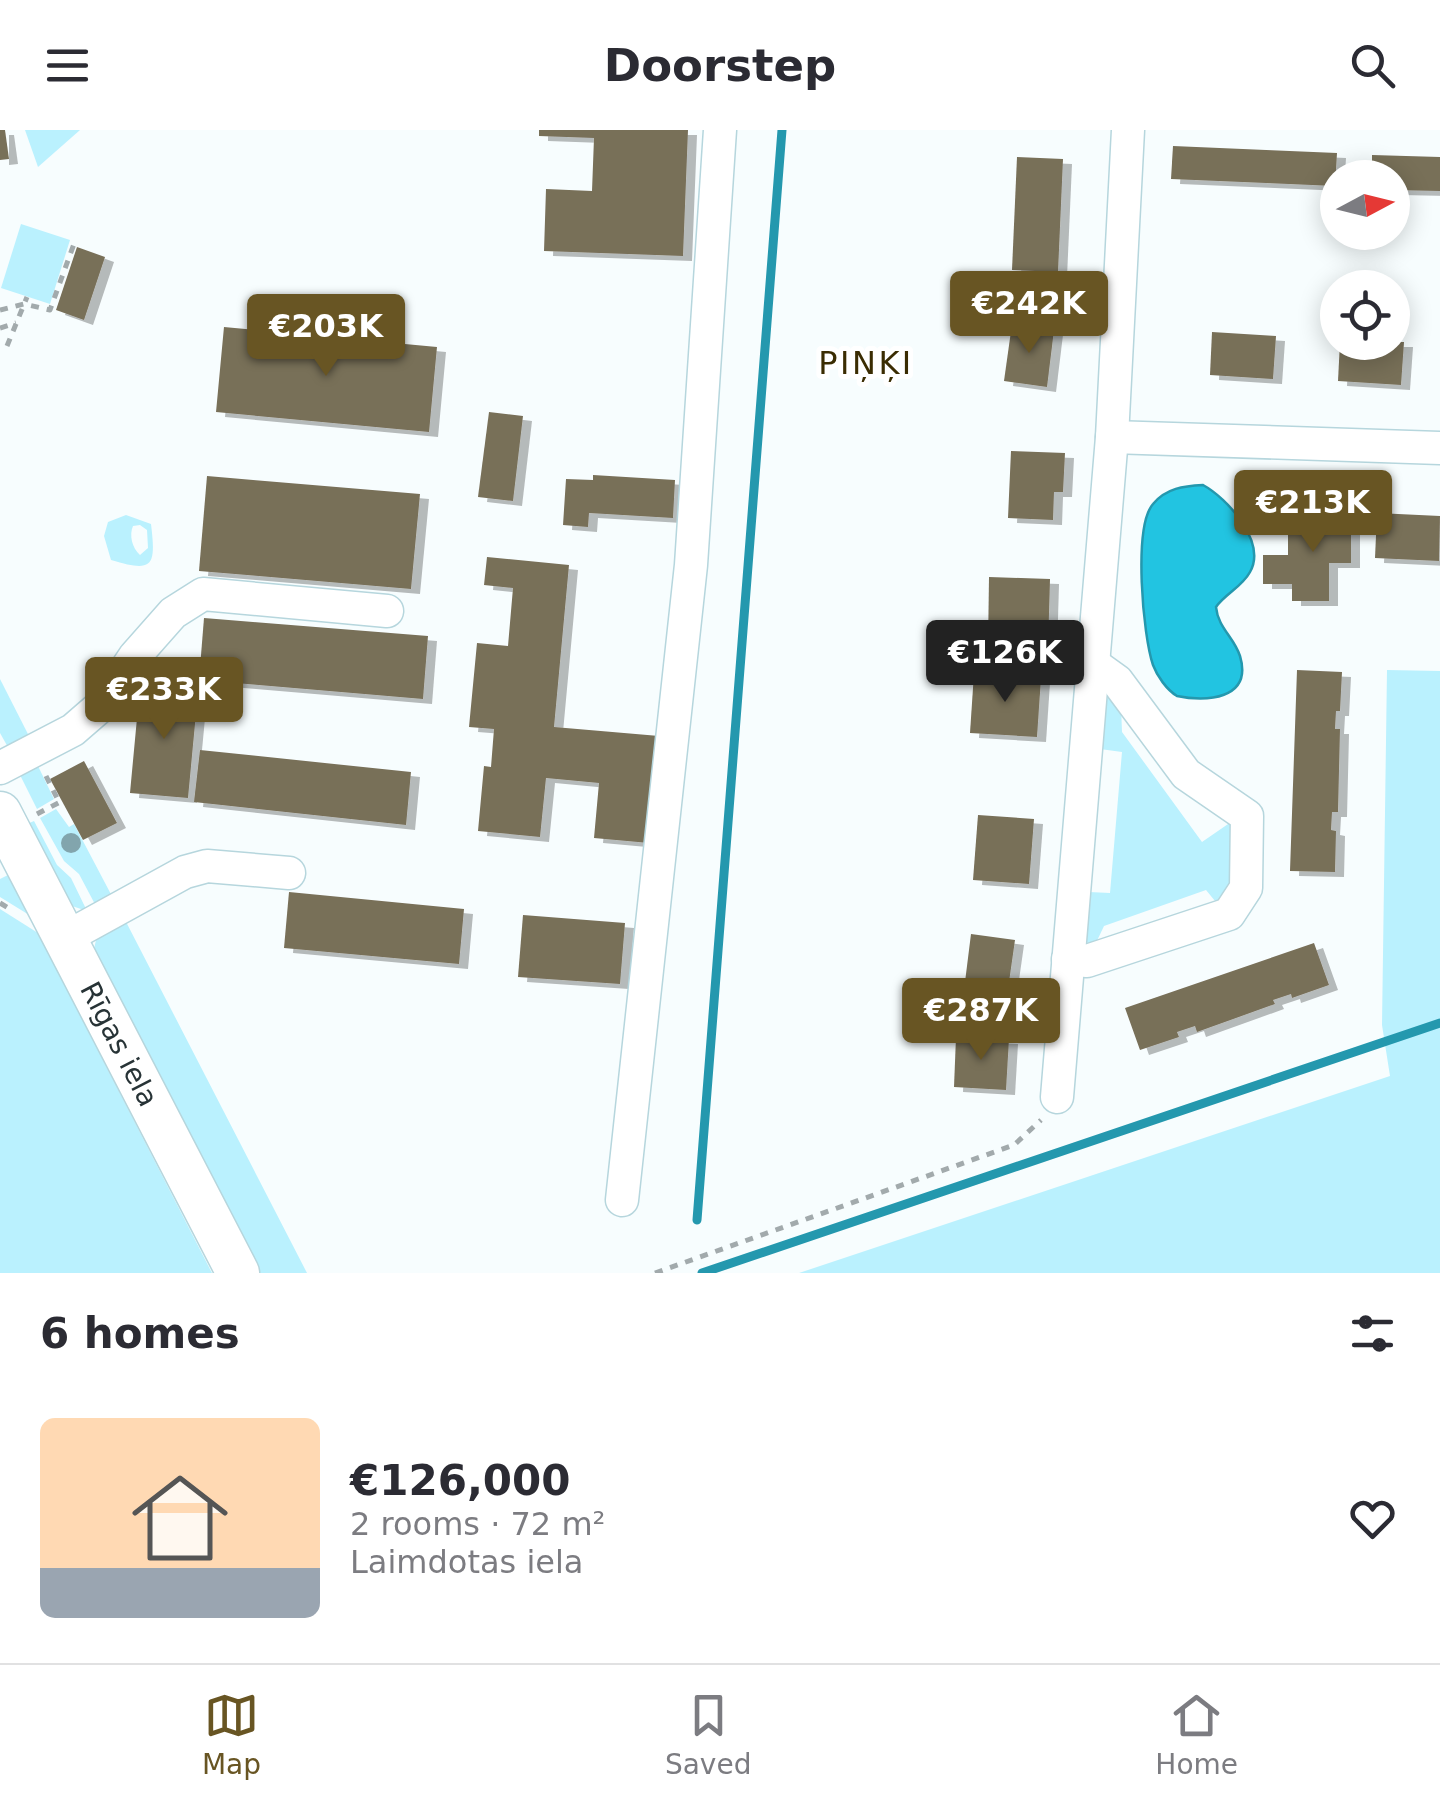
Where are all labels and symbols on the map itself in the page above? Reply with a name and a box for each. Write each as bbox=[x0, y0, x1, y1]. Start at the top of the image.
north arrow bbox=[1320, 160, 1410, 250]
pin: €242K bbox=[959, 271, 1099, 356]
pin: €203K bbox=[256, 294, 396, 379]
district label: PIŅĶI bbox=[818, 344, 914, 382]
pin: €213K bbox=[1243, 470, 1383, 555]
pin: €126K bbox=[935, 620, 1075, 705]
pin: €233K bbox=[94, 657, 234, 742]
street label: Rīgas iela bbox=[74, 976, 165, 1112]
pin: €287K bbox=[911, 978, 1051, 1063]

